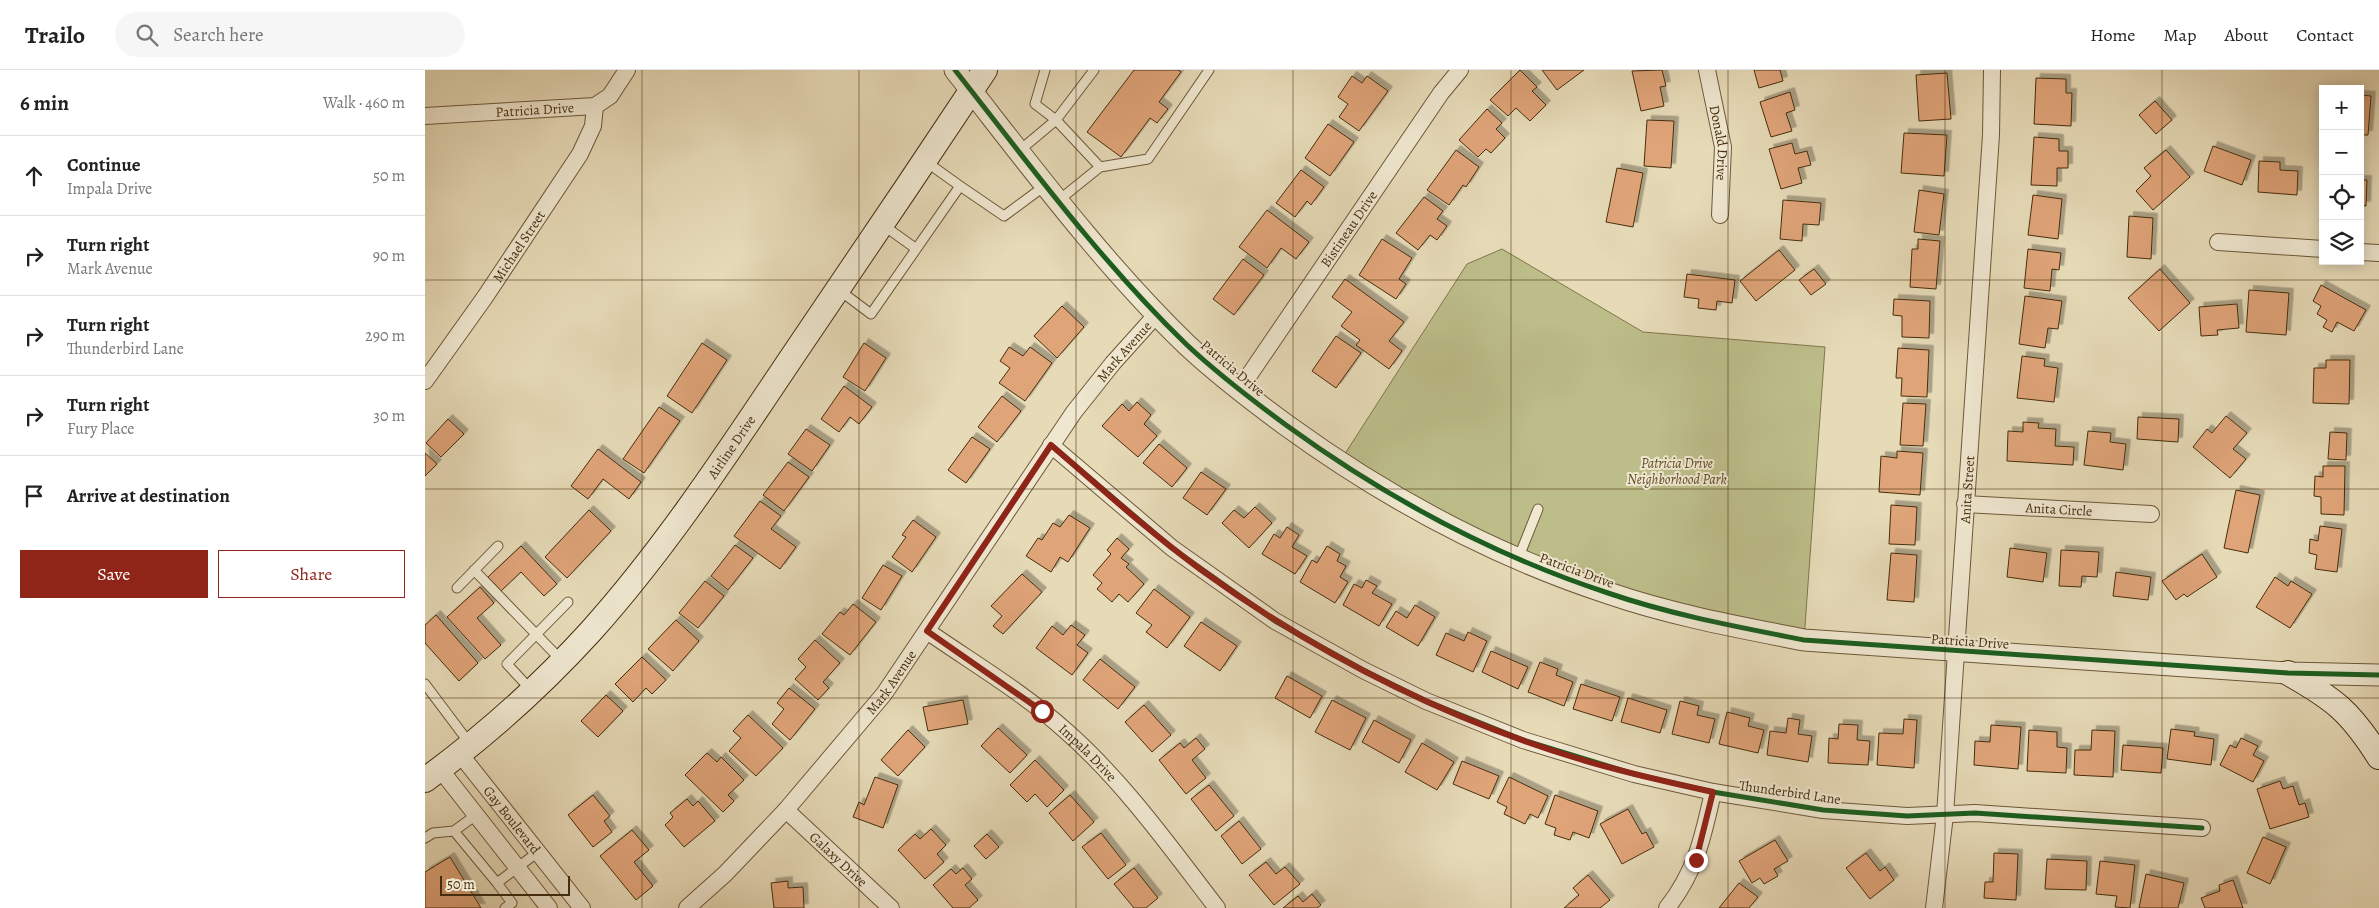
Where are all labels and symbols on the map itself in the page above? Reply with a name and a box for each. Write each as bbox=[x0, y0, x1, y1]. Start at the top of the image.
street label: Patricia Drive bbox=[495, 98, 575, 122]
street label: Donald Drive bbox=[1705, 103, 1732, 181]
street label: Bistineau Drive bbox=[1316, 187, 1382, 271]
street label: Michael Street bbox=[488, 207, 550, 286]
street label: Mark Avenue bbox=[1093, 317, 1156, 386]
street label: Patricia Drive bbox=[1197, 336, 1269, 401]
street label: Airline Drive bbox=[703, 412, 760, 484]
park label: Patricia Drive Neighborhood Park bbox=[1627, 454, 1727, 489]
street label: Anita Street bbox=[1956, 455, 1979, 525]
street label: Anita Circle bbox=[2024, 498, 2093, 521]
street label: Patricia Drive bbox=[1537, 548, 1617, 593]
street label: Patricia Drive bbox=[1930, 629, 2010, 654]
street label: Mark Avenue bbox=[862, 646, 921, 719]
route start bbox=[1031, 700, 1054, 723]
street label: Impala Drive bbox=[1054, 720, 1121, 786]
street label: Thunderbird Lane bbox=[1738, 776, 1842, 809]
street label: Gay Boulevard bbox=[479, 782, 545, 859]
street label: Galaxy Drive bbox=[805, 828, 871, 891]
route end bbox=[1685, 849, 1708, 872]
scale bar bbox=[440, 873, 570, 896]

